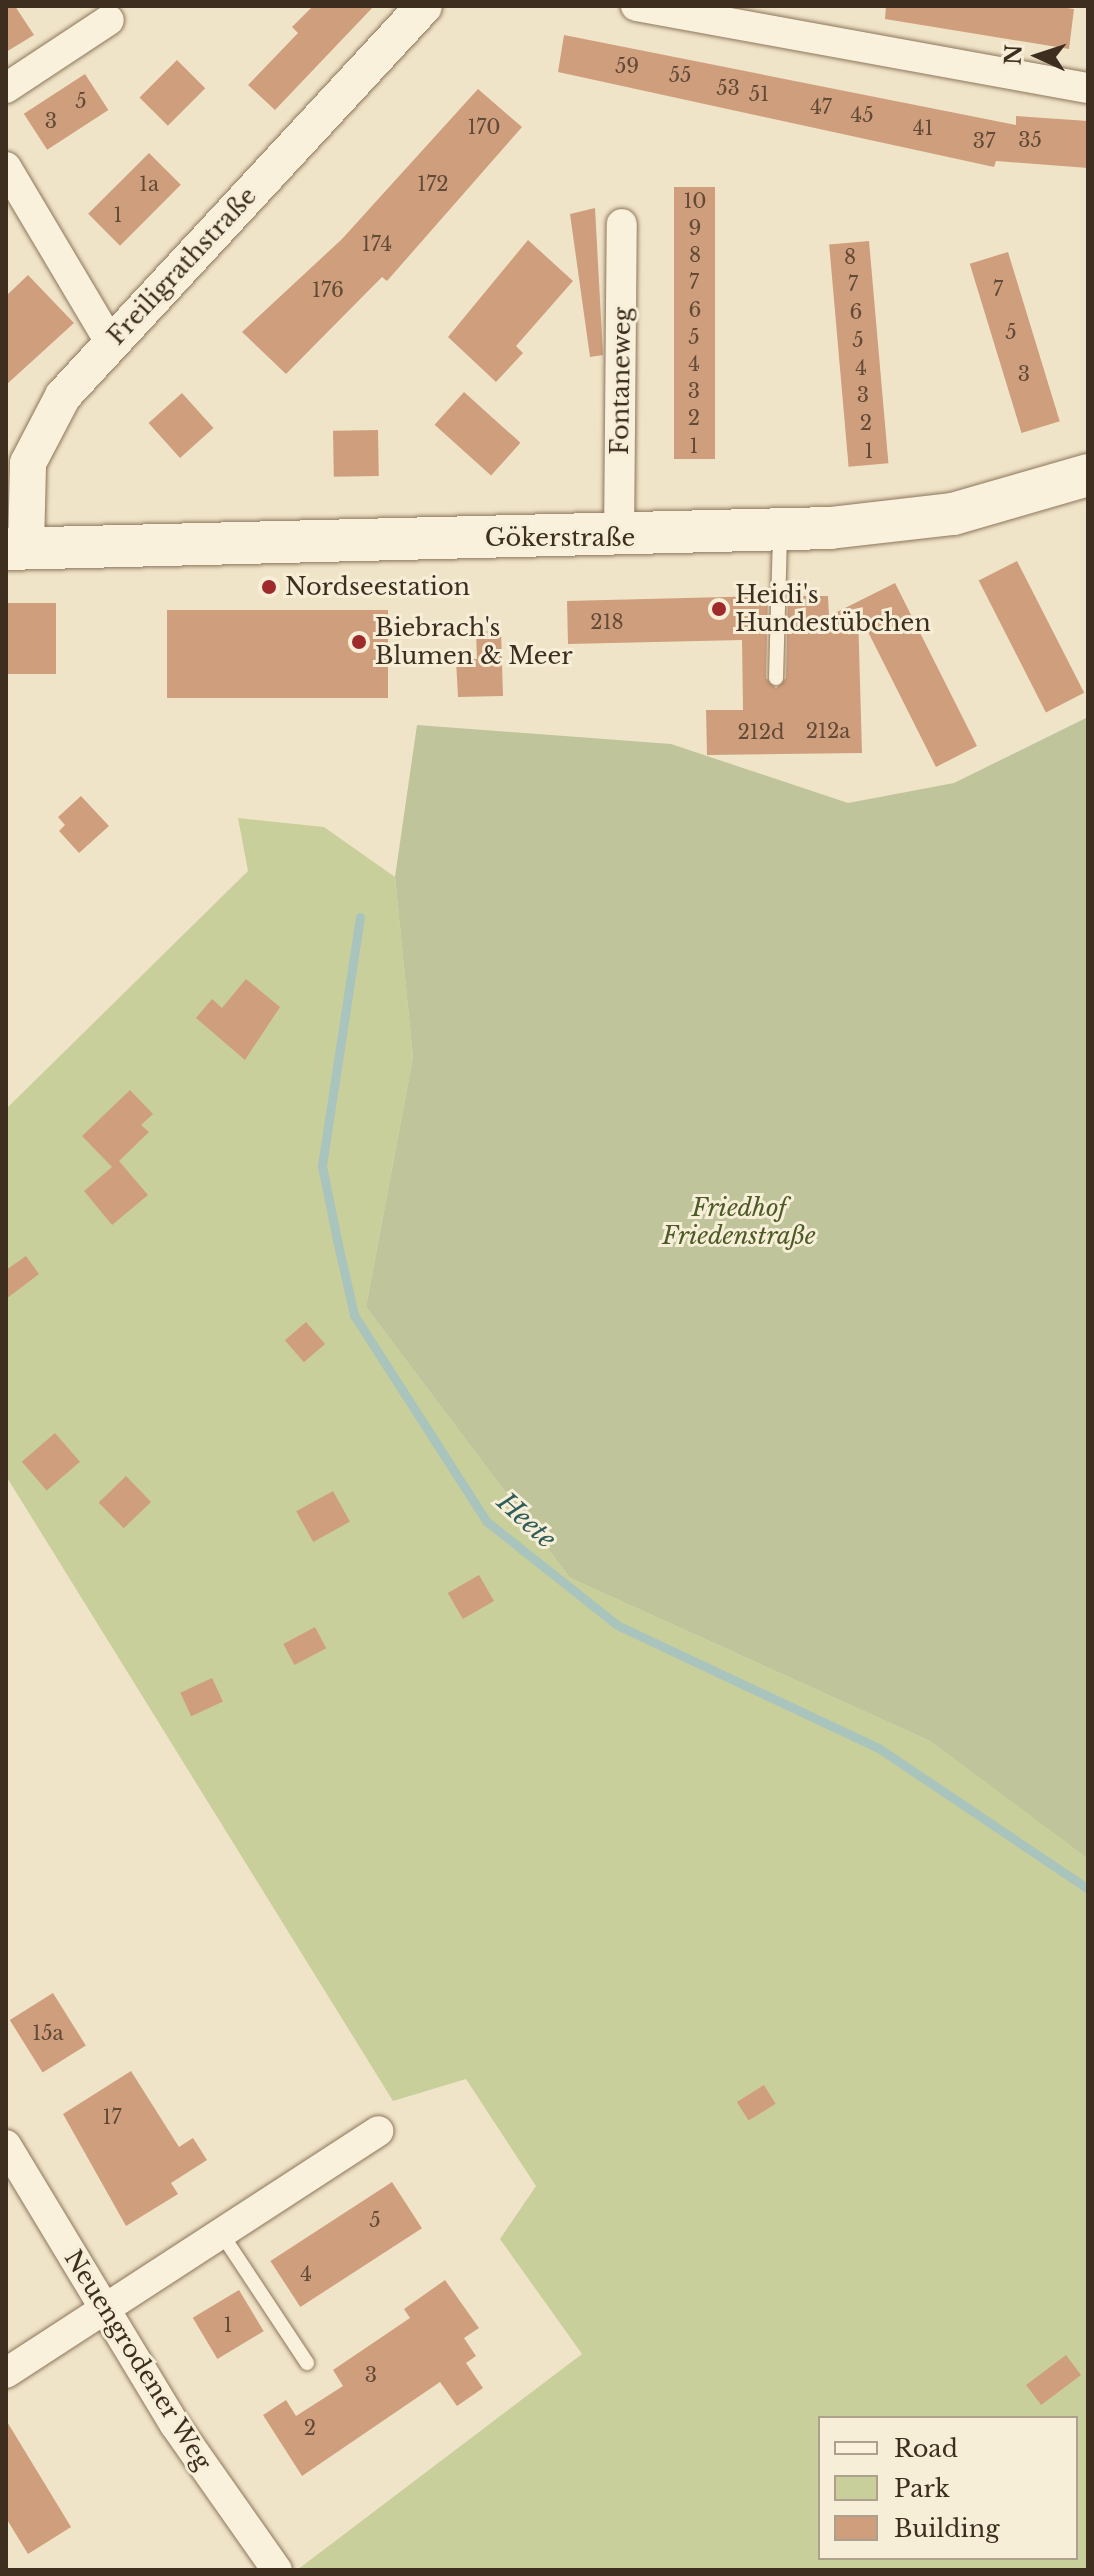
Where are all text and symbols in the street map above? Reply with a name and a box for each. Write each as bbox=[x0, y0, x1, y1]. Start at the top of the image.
north arrow bbox=[998, 16, 1078, 96]
text: N bbox=[1000, 44, 1028, 66]
house number: 59 bbox=[615, 54, 639, 78]
house number: 55 bbox=[669, 63, 691, 87]
house number: 53 bbox=[716, 76, 740, 100]
house number: 51 bbox=[749, 82, 769, 106]
house number: 5 bbox=[75, 89, 87, 113]
house number: 47 bbox=[810, 95, 832, 119]
house number: 45 bbox=[850, 103, 874, 127]
house number: 3 bbox=[45, 109, 57, 133]
house number: 170 bbox=[467, 115, 501, 139]
house number: 41 bbox=[913, 116, 933, 140]
house number: 35 bbox=[1018, 128, 1042, 152]
house number: 37 bbox=[973, 129, 995, 153]
house number: 1a bbox=[139, 172, 159, 196]
house number: 172 bbox=[417, 172, 449, 196]
street label: Freiligrathstraße bbox=[102, 181, 262, 351]
house number: 10 bbox=[683, 189, 707, 213]
house number: 1 bbox=[114, 203, 122, 227]
house number: 9 bbox=[689, 216, 701, 240]
house number: 174 bbox=[362, 232, 392, 256]
house number: 8 bbox=[689, 243, 701, 267]
house number: 8 bbox=[844, 245, 856, 269]
house number: 7 bbox=[689, 270, 699, 294]
house number: 7 bbox=[848, 272, 858, 296]
house number: 7 bbox=[993, 277, 1003, 301]
house number: 176 bbox=[312, 278, 344, 302]
house number: 6 bbox=[689, 298, 701, 322]
house number: 6 bbox=[850, 300, 862, 324]
street label: Fontaneweg bbox=[605, 307, 637, 455]
house number: 5 bbox=[1005, 320, 1017, 344]
house number: 5 bbox=[688, 325, 700, 349]
house number: 5 bbox=[852, 328, 864, 352]
house number: 4 bbox=[688, 352, 700, 376]
house number: 4 bbox=[855, 356, 867, 380]
house number: 3 bbox=[1018, 362, 1030, 386]
house number: 3 bbox=[688, 379, 700, 403]
house number: 3 bbox=[857, 383, 869, 407]
house number: 2 bbox=[688, 406, 700, 430]
house number: 2 bbox=[860, 411, 872, 435]
house number: 1 bbox=[690, 434, 698, 458]
house number: 1 bbox=[865, 439, 873, 463]
street label: Gökerstraße bbox=[485, 524, 635, 552]
place label: Nordseestation bbox=[285, 573, 470, 601]
marker: Nordseestation bbox=[260, 578, 278, 596]
place label: Heidi's Hundestübchen bbox=[735, 581, 931, 637]
marker: Heidi's Hundestübchen bbox=[710, 600, 728, 618]
house number: 218 bbox=[590, 610, 624, 634]
place label: Biebrach's Blumen & Meer bbox=[375, 614, 573, 670]
marker: Biebrach's Blumen & Meer bbox=[350, 633, 368, 651]
house number: 212a bbox=[806, 719, 850, 743]
house number: 212d bbox=[737, 720, 785, 744]
park label: Friedhof Friedenstraße bbox=[662, 1194, 816, 1250]
water label: Heete bbox=[490, 1487, 562, 1555]
house number: 15a bbox=[32, 2021, 64, 2045]
house number: 17 bbox=[103, 2105, 121, 2129]
house number: 5 bbox=[369, 2208, 381, 2232]
street label: Neuengrodener Weg bbox=[58, 2244, 218, 2476]
house number: 4 bbox=[300, 2262, 312, 2286]
house number: 1 bbox=[224, 2313, 232, 2337]
house number: 3 bbox=[365, 2363, 377, 2387]
house number: 2 bbox=[304, 2416, 316, 2440]
legend bbox=[818, 2416, 1078, 2560]
text: Road bbox=[894, 2434, 958, 2463]
text: Park bbox=[894, 2474, 950, 2503]
text: Building bbox=[894, 2514, 1000, 2543]

